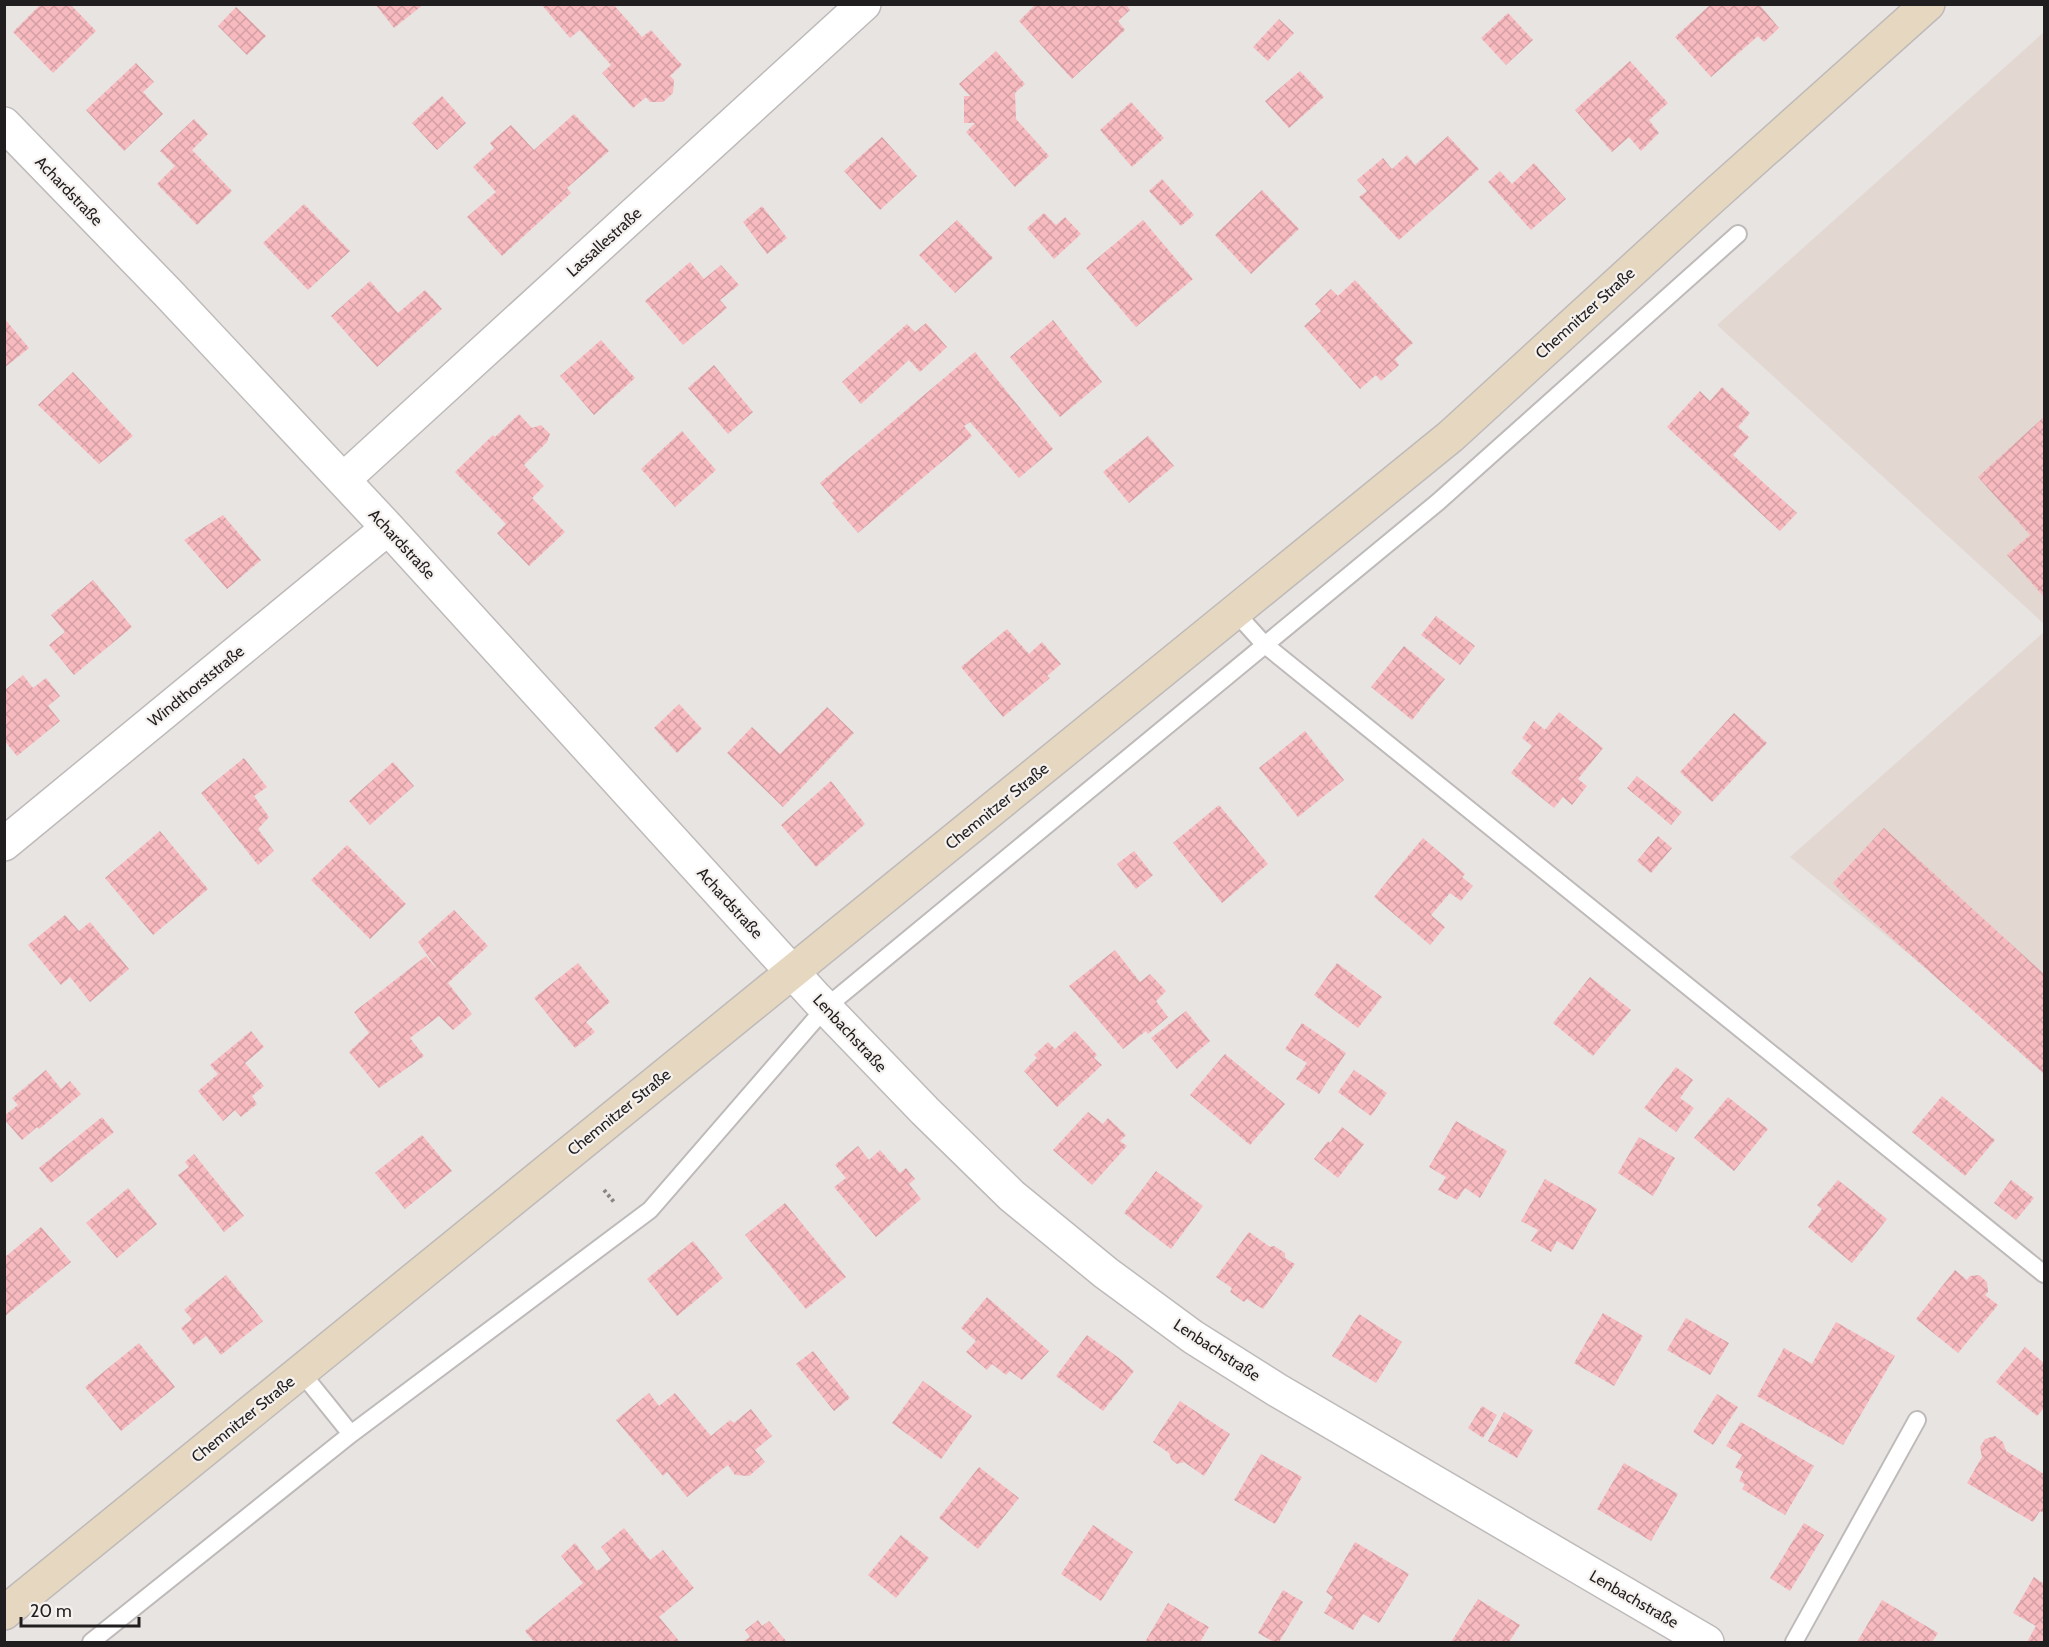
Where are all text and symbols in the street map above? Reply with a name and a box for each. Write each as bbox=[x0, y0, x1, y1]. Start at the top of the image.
street label: Achardstraße bbox=[31, 152, 107, 230]
street label: Lassallestraße bbox=[563, 203, 645, 281]
street label: Chemnitzer Straße bbox=[1531, 263, 1639, 363]
street label: Achardstraße bbox=[365, 505, 439, 583]
street label: Windthorststraße bbox=[144, 641, 248, 731]
street label: Chemnitzer Straße bbox=[942, 759, 1052, 853]
street label: Achardstraße bbox=[693, 864, 767, 942]
street label: Lenbachstraße bbox=[809, 990, 891, 1076]
street label: Chemnitzer Straße bbox=[564, 1065, 674, 1159]
street label: Lenbachstraße bbox=[1170, 1315, 1264, 1385]
street label: Chemnitzer Straße bbox=[188, 1372, 298, 1466]
street label: Lenbachstraße bbox=[1586, 1566, 1682, 1632]
scale bar bbox=[21, 1590, 140, 1628]
text: 20 m bbox=[30, 1600, 72, 1622]

